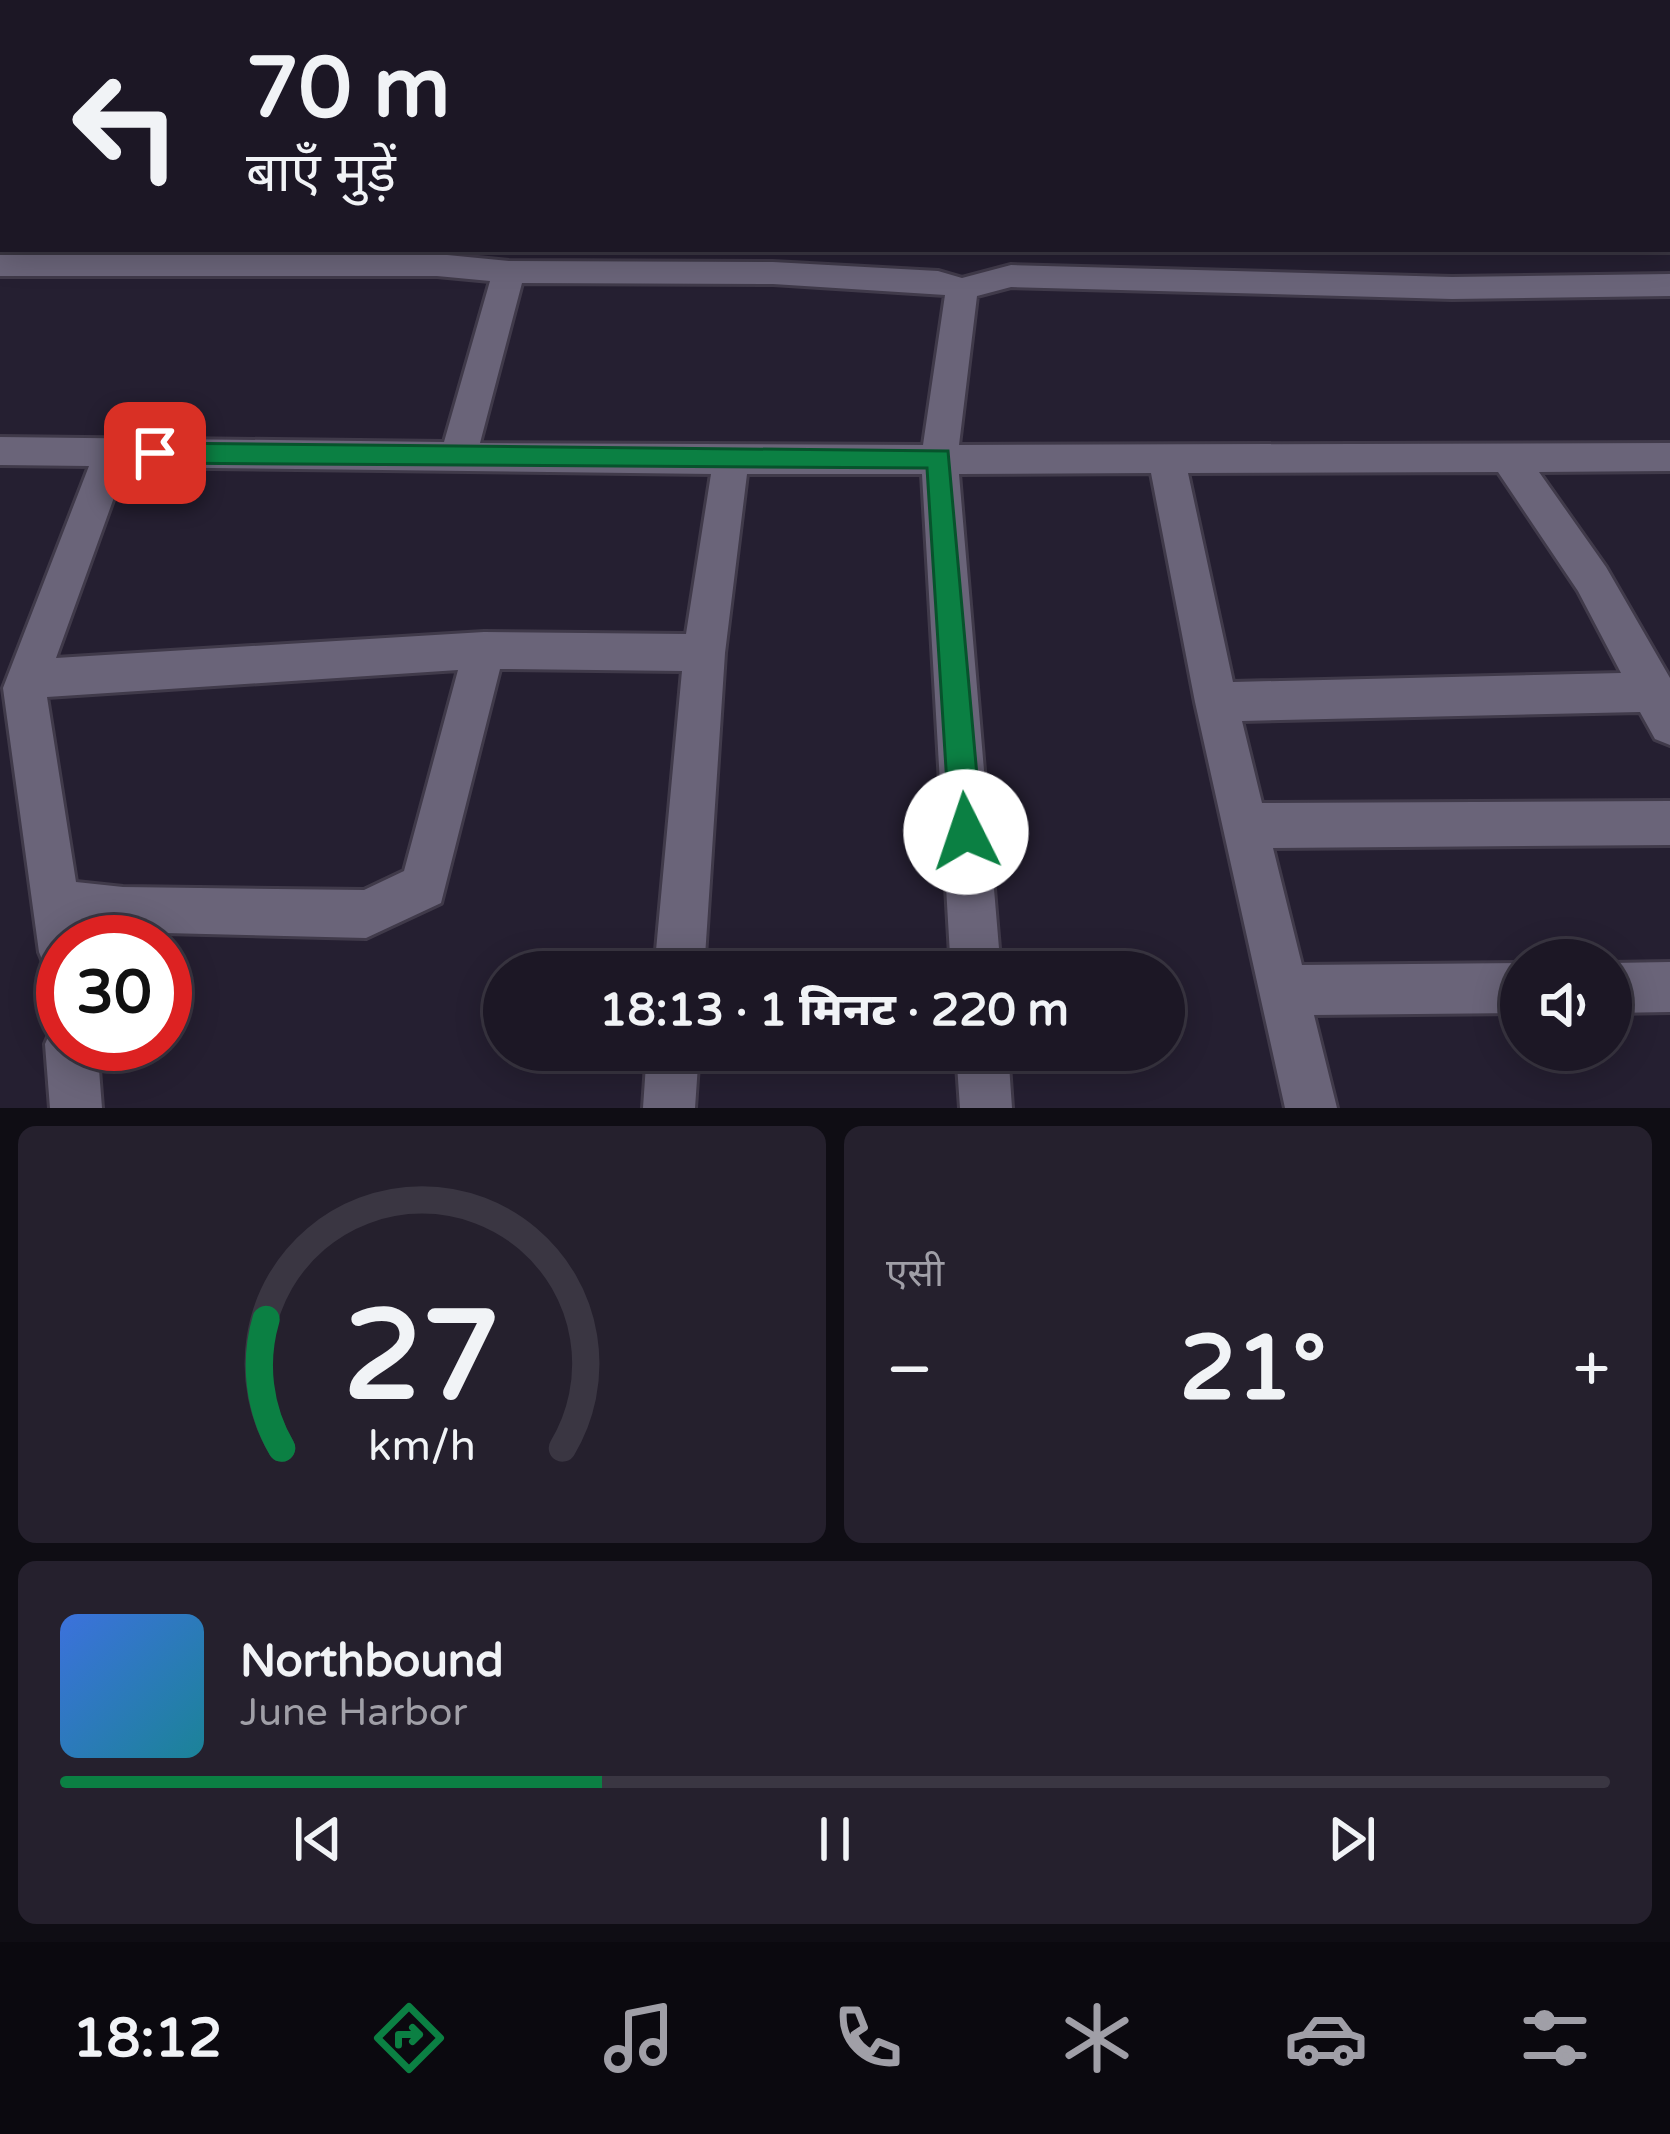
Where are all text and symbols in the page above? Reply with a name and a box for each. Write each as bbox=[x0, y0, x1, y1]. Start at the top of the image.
text: 70 m bbox=[246, 39, 450, 140]
icon: left bbox=[48, 48, 204, 204]
text: बाएँ मुड़ें bbox=[246, 141, 396, 206]
pin bbox=[104, 402, 206, 504]
icon: arrive bbox=[122, 420, 188, 486]
position arrow bbox=[903, 769, 1029, 895]
speed limit sign: 30 bbox=[36, 915, 192, 1071]
map controls bbox=[1500, 939, 1632, 1071]
button: sound bbox=[1500, 939, 1632, 1071]
text: 18:13 · 1 मिनट · 220 m bbox=[599, 984, 1069, 1038]
text: एसी bbox=[886, 1250, 944, 1297]
text: 27 bbox=[344, 1282, 500, 1433]
text: 21° bbox=[1179, 1315, 1326, 1424]
text: − bbox=[886, 1330, 933, 1410]
text: + bbox=[1573, 1330, 1610, 1410]
text: km/h bbox=[368, 1420, 476, 1471]
text: Northbound bbox=[240, 1635, 504, 1689]
text: June Harbor bbox=[240, 1689, 467, 1736]
icon: previous bbox=[285, 1806, 351, 1872]
icon: pause bbox=[802, 1806, 868, 1872]
icon: next bbox=[1319, 1806, 1385, 1872]
icon: directions bbox=[367, 1996, 451, 2080]
icon: music bbox=[597, 1996, 681, 2080]
icon: phone bbox=[826, 1996, 910, 2080]
icon: climate bbox=[1055, 1996, 1139, 2080]
icon: car bbox=[1284, 1996, 1368, 2080]
icon: filters bbox=[1513, 1996, 1597, 2080]
text: 18:12 bbox=[73, 2006, 222, 2071]

